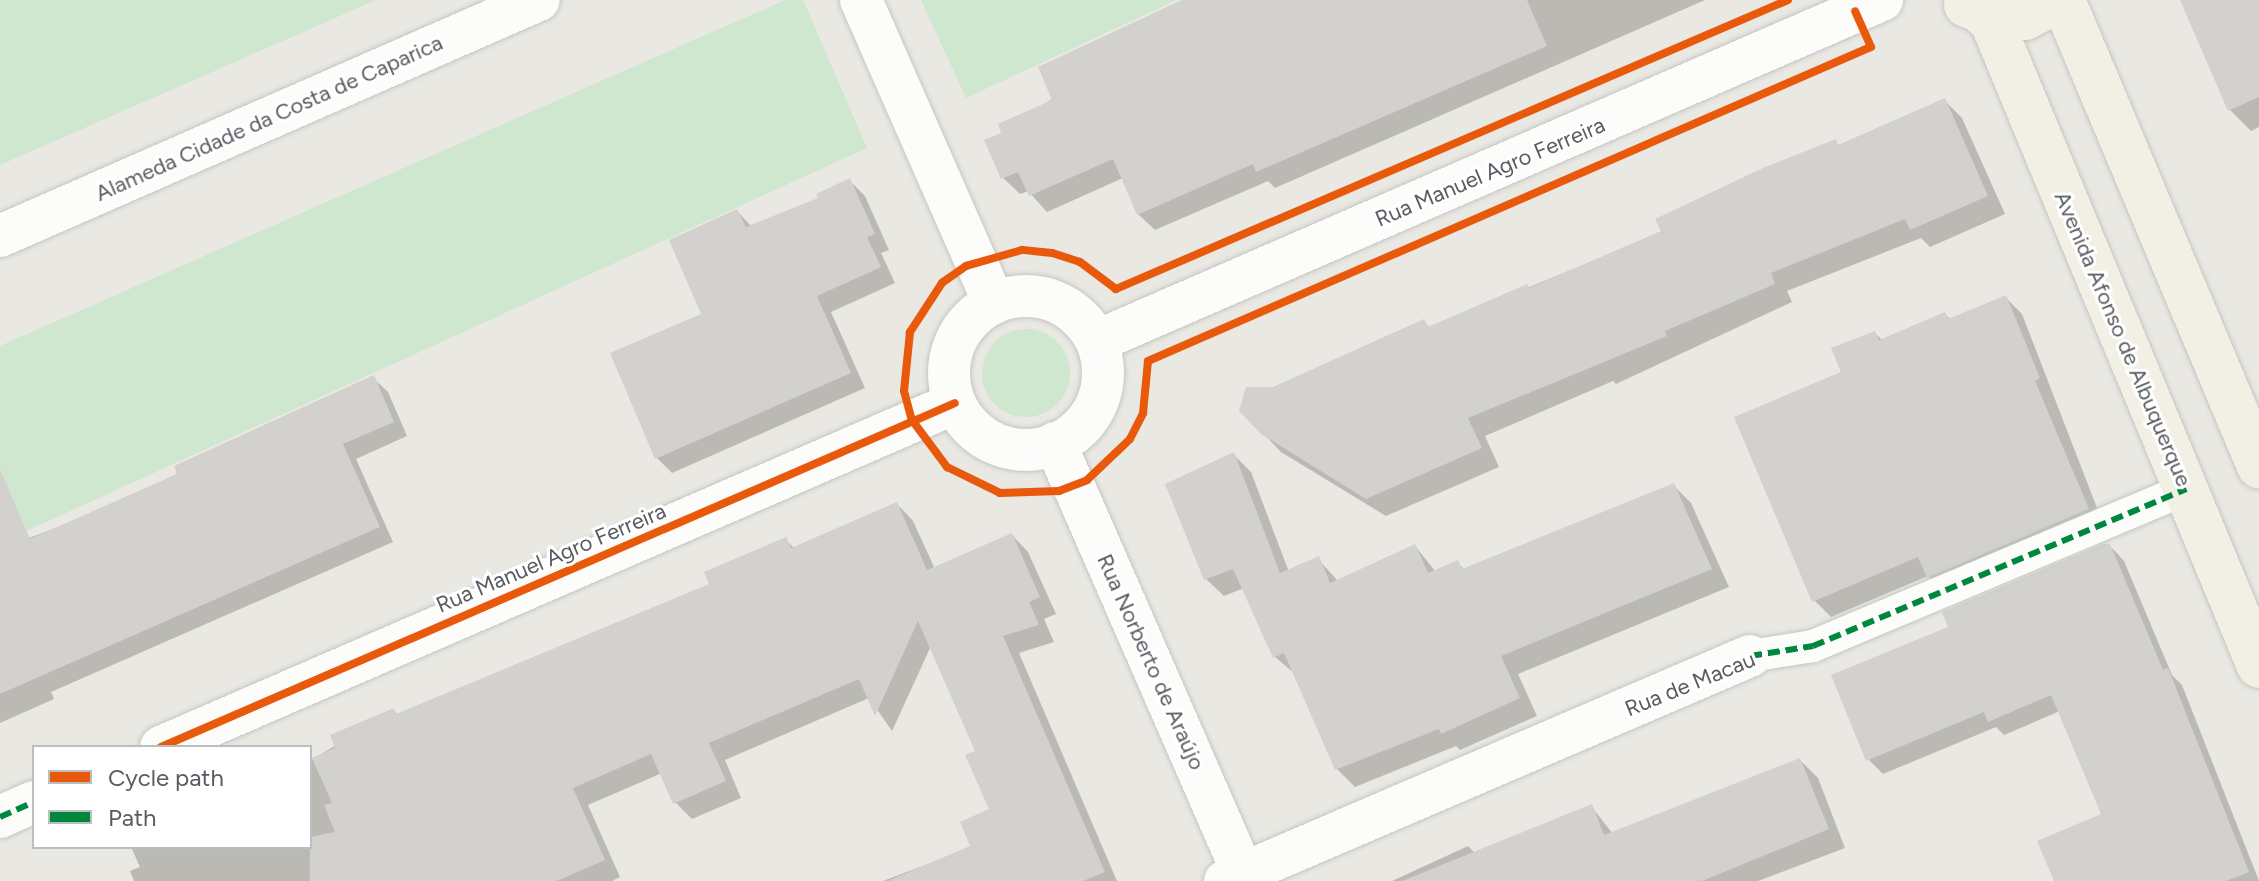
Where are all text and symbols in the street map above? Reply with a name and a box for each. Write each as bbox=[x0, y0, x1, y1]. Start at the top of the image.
street label: Alameda Cidade da Costa de Caparica bbox=[91, 29, 447, 207]
street label: Rua Manuel Agro Ferreira bbox=[1371, 112, 1609, 232]
street label: Avenida Afonso de Albuquerque bbox=[2049, 188, 2197, 490]
street label: Rua Manuel Agro Ferreira bbox=[432, 498, 670, 618]
street label: Rua Norberto de Araújo bbox=[1091, 550, 1211, 774]
street label: Rua de Macau bbox=[1621, 646, 1759, 722]
legend bbox=[32, 745, 312, 849]
text: Cycle path bbox=[108, 763, 224, 792]
text: Path bbox=[108, 803, 156, 832]

